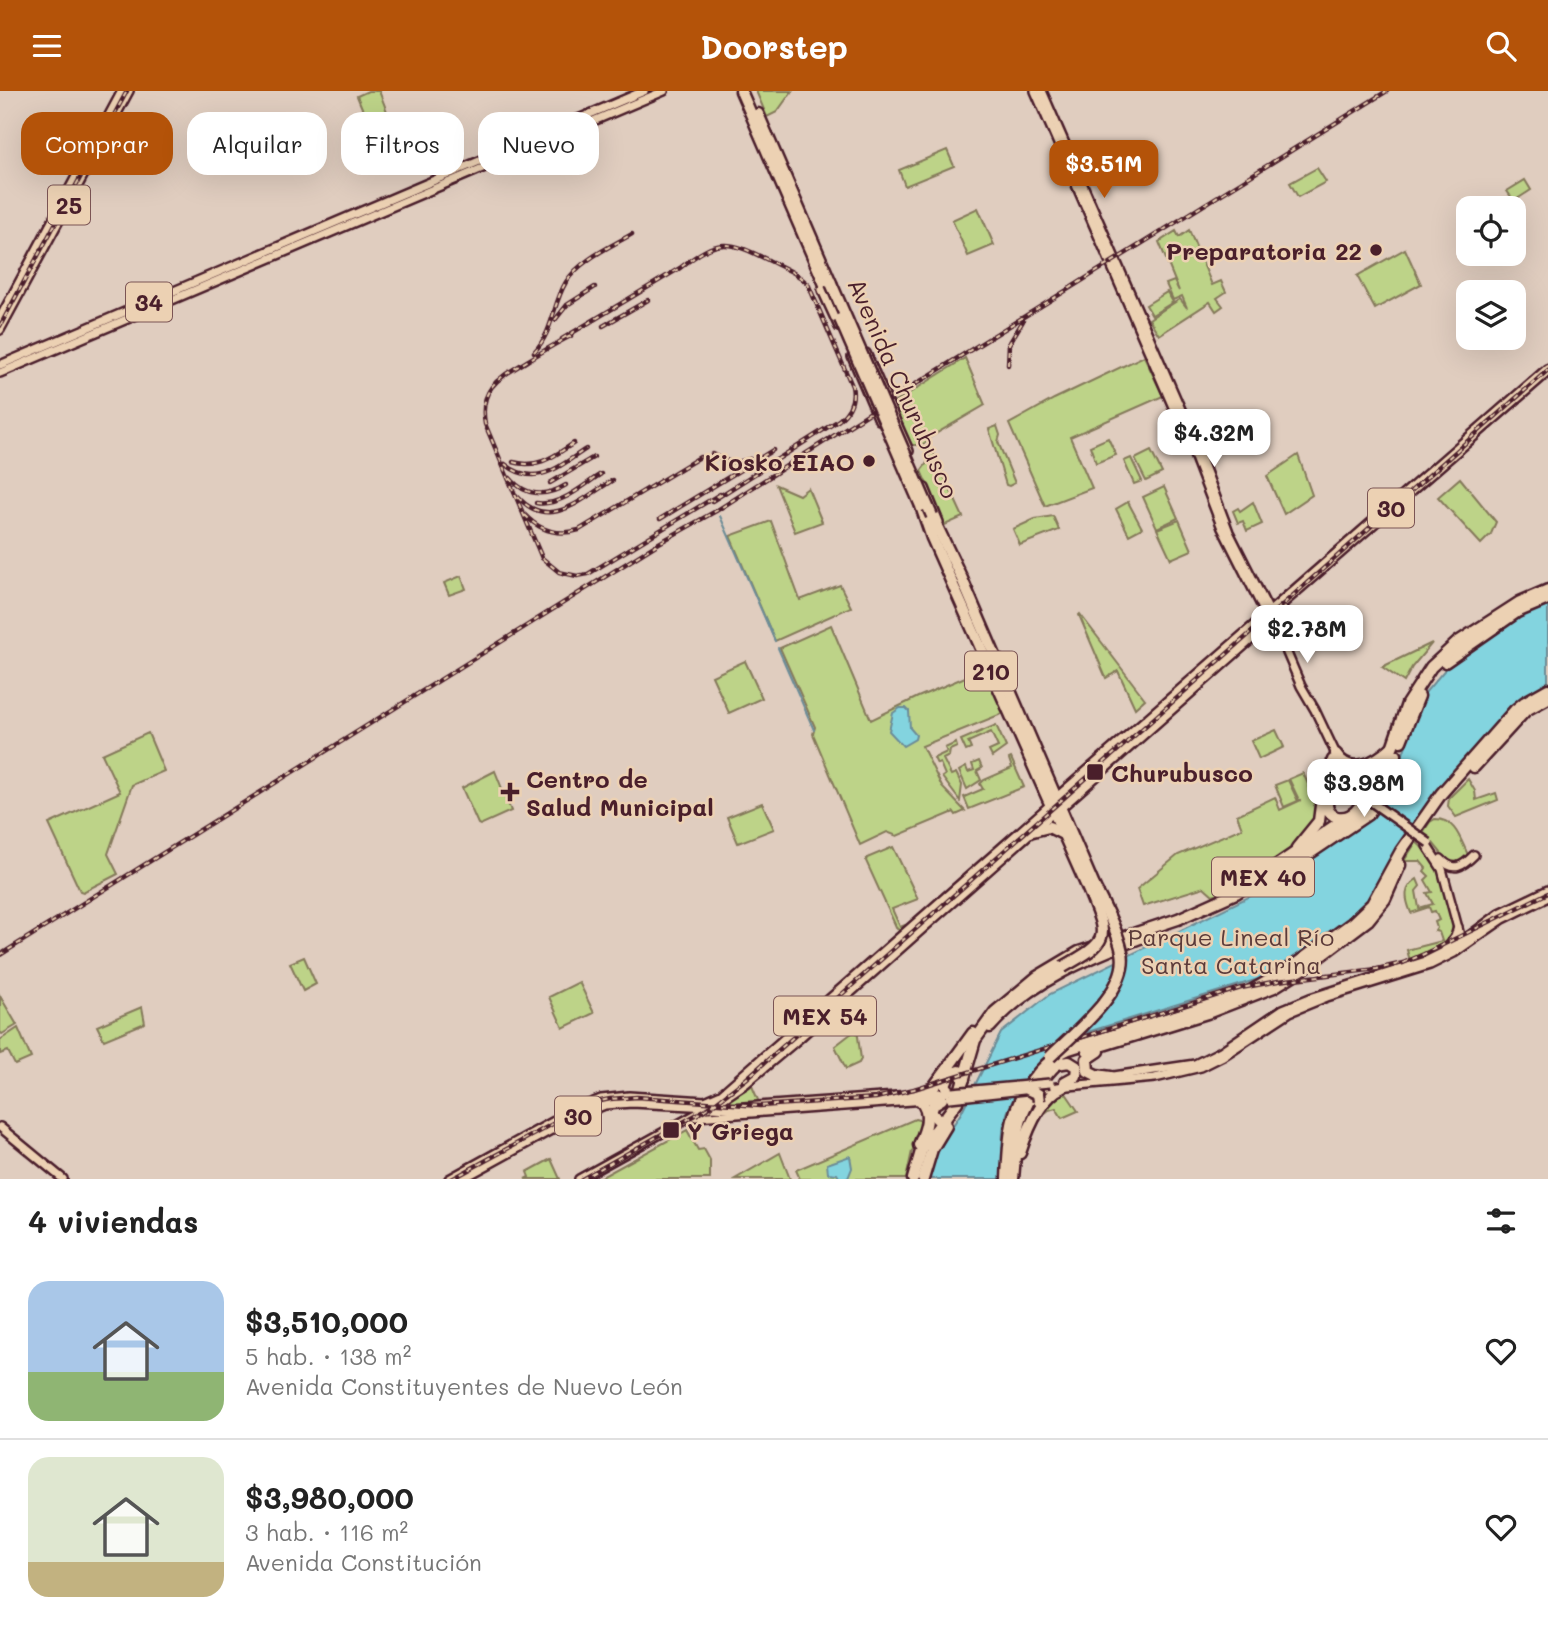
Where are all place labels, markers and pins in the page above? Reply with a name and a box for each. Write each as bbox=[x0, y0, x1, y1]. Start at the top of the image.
pin: $3.51M bbox=[1047, 141, 1161, 200]
place label: Preparatoria 22 bbox=[1166, 235, 1362, 266]
marker: Preparatoria 22 bbox=[1368, 242, 1384, 258]
pin: $4.32M bbox=[1157, 409, 1271, 469]
place label: Kiosko EIAO bbox=[704, 446, 855, 477]
marker: Kiosko EIAO bbox=[861, 453, 877, 469]
pin: $2.78M bbox=[1250, 605, 1364, 665]
place label: Churubusco bbox=[1111, 757, 1253, 788]
pin: $3.98M bbox=[1307, 759, 1421, 819]
marker: Churubusco bbox=[1085, 762, 1105, 782]
place label: Centro de Salud Municipal bbox=[526, 763, 714, 822]
marker: Centro de Salud Municipal bbox=[500, 782, 520, 802]
place label: Y Griega bbox=[687, 1115, 794, 1146]
marker: Y Griega bbox=[661, 1120, 681, 1140]

